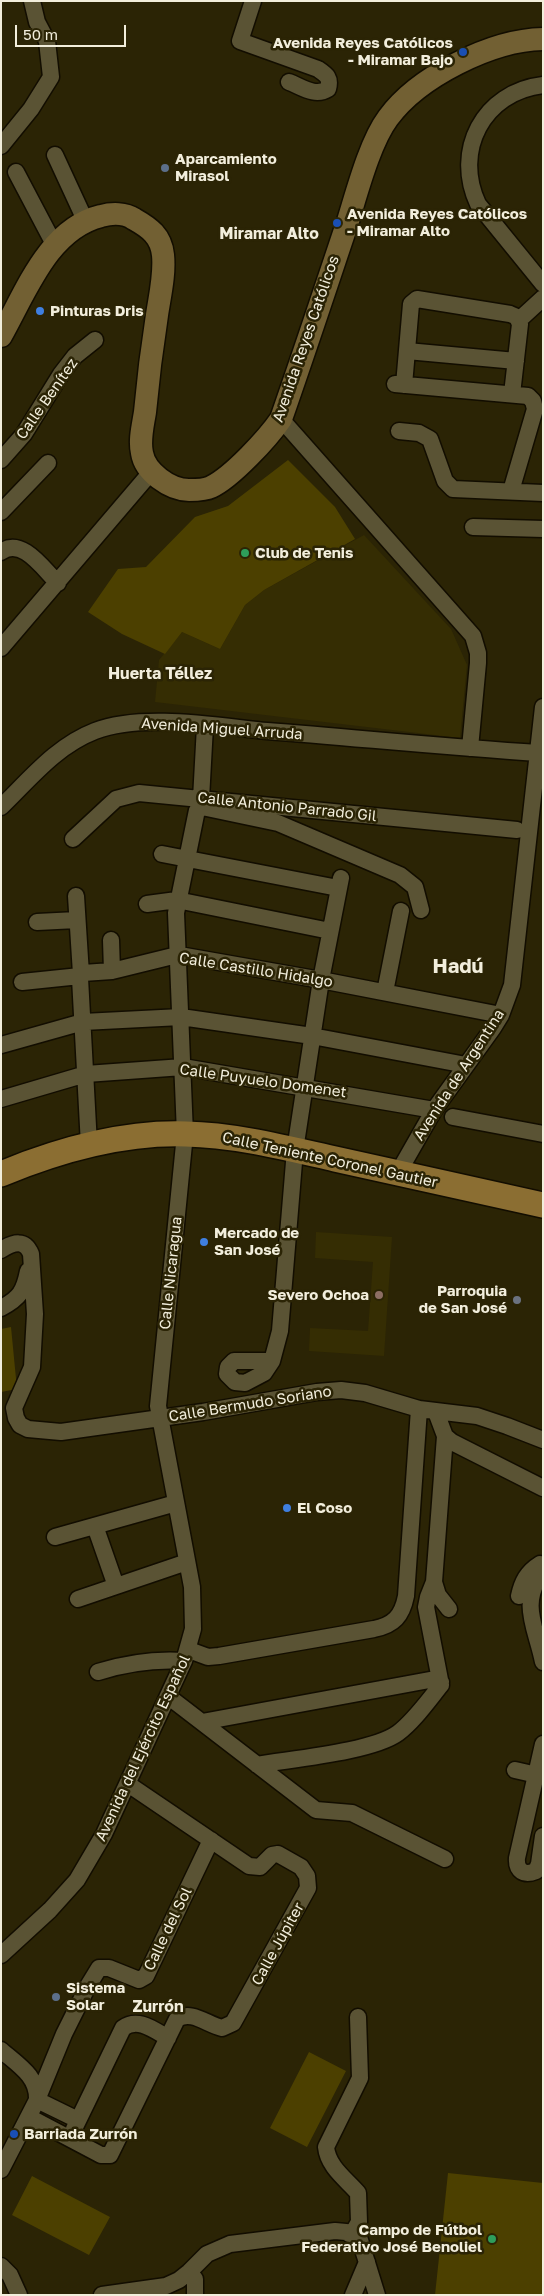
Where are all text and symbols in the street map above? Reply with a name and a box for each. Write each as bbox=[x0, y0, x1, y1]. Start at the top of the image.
scale bar bbox=[18, 15, 129, 47]
text: 50 m bbox=[23, 25, 58, 43]
place label: Avenida Reyes Católicos - Miramar Bajo bbox=[273, 34, 453, 69]
marker: Avenida Reyes Católicos - Miramar Bajo bbox=[457, 46, 469, 58]
place label: Aparcamiento Mirasol bbox=[175, 150, 277, 185]
marker: Aparcamiento Mirasol bbox=[159, 162, 171, 174]
place label: Avenida Reyes Católicos - Miramar Alto bbox=[347, 205, 527, 240]
marker: Avenida Reyes Católicos - Miramar Alto bbox=[331, 217, 343, 229]
district label: Miramar Alto bbox=[219, 224, 319, 244]
street label: Avenida Reyes Católicos bbox=[269, 253, 343, 425]
place label: Pinturas Dris bbox=[50, 302, 144, 320]
marker: Pinturas Dris bbox=[34, 305, 46, 317]
street label: Calle Benítez bbox=[12, 355, 82, 443]
place label: Club de Tenis bbox=[255, 544, 353, 562]
marker: Club de Tenis bbox=[239, 547, 251, 559]
district label: Huerta Téllez bbox=[108, 664, 212, 684]
street label: Avenida Miguel Arruda bbox=[141, 714, 303, 744]
street label: Calle Antonio Parrado Gil bbox=[196, 789, 378, 825]
street label: Calle Castillo Hidalgo bbox=[178, 949, 334, 991]
district label: Hadú bbox=[433, 955, 483, 979]
street label: Avenida de Argentina bbox=[410, 1006, 508, 1144]
street label: Calle Puyuelo Domenet bbox=[178, 1060, 348, 1102]
street label: Calle Teniente Coronel Gautier bbox=[221, 1128, 439, 1192]
street label: Calle Nicaragua bbox=[156, 1216, 186, 1330]
place label: Mercado de San José bbox=[214, 1224, 299, 1259]
marker: Mercado de San José bbox=[198, 1236, 210, 1248]
place label: Parroquia de San José bbox=[419, 1282, 507, 1317]
place label: Severo Ochoa bbox=[268, 1286, 369, 1304]
marker: Severo Ochoa bbox=[373, 1289, 385, 1301]
marker: Parroquia de San José bbox=[511, 1294, 523, 1306]
street label: Calle Bermudo Soriano bbox=[167, 1382, 333, 1426]
place label: El Coso bbox=[297, 1499, 352, 1517]
marker: El Coso bbox=[281, 1502, 293, 1514]
street label: Avenida del Ejército Español bbox=[92, 1652, 194, 1844]
street label: Calle del Sol bbox=[140, 1884, 196, 1974]
street label: Calle Júpiter bbox=[248, 1900, 308, 1988]
place label: Sistema Solar bbox=[66, 1979, 125, 2014]
marker: Sistema Solar bbox=[50, 1991, 62, 2003]
district label: Zurrón bbox=[132, 1997, 184, 2017]
place label: Barriada Zurrón bbox=[24, 2125, 137, 2143]
marker: Barriada Zurrón bbox=[8, 2128, 20, 2140]
place label: Campo de Fútbol Federativo José Benoliel bbox=[301, 2221, 482, 2256]
marker: Campo de Fútbol Federativo José Benoliel bbox=[486, 2233, 498, 2245]

